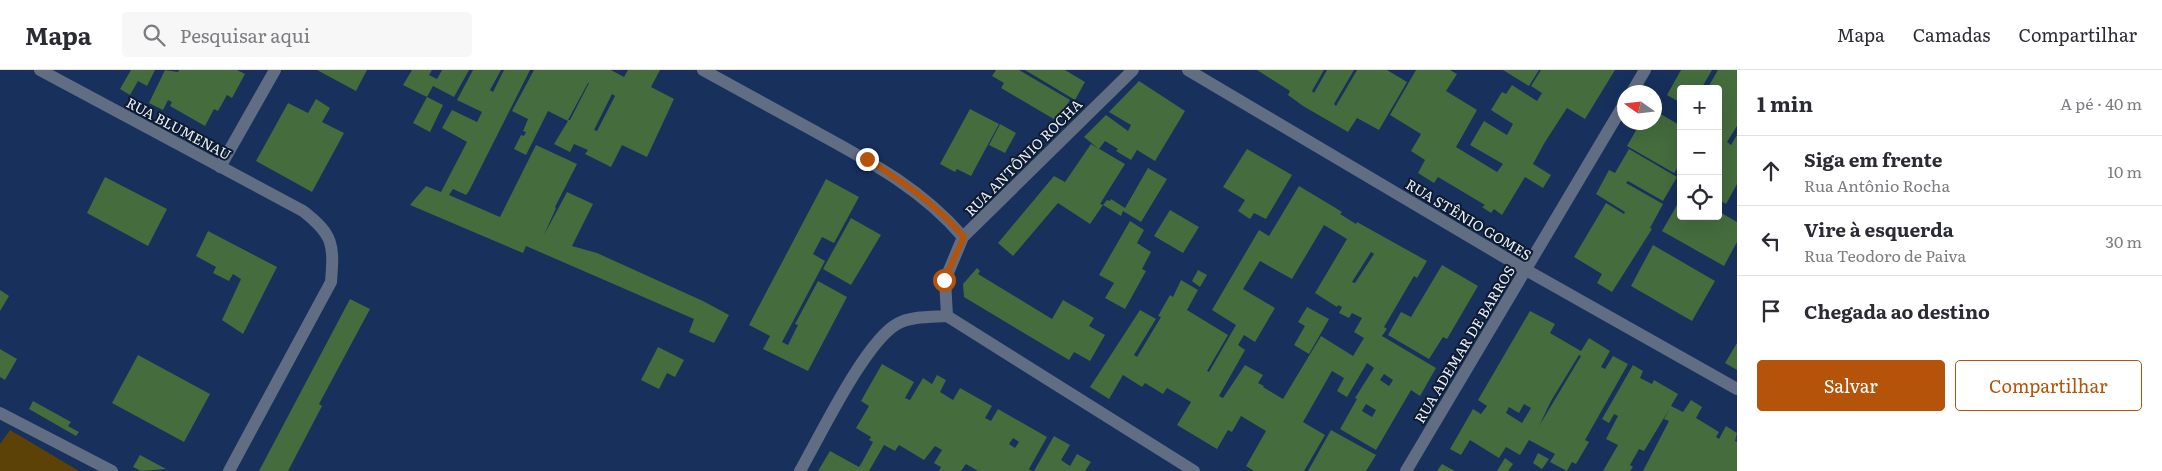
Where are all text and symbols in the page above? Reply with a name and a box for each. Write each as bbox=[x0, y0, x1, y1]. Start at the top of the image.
search box bbox=[122, 12, 472, 57]
text: Mapa bbox=[25, 17, 92, 52]
icon: search bbox=[140, 21, 168, 49]
text: Pesquisar aqui bbox=[180, 21, 310, 49]
text: Mapa bbox=[1837, 21, 1885, 48]
text: Camadas bbox=[1913, 21, 1990, 48]
text: Compartilhar bbox=[2018, 21, 2137, 48]
north arrow bbox=[1617, 85, 1662, 130]
map controls bbox=[1677, 85, 1722, 220]
button: + bbox=[1677, 85, 1722, 130]
text: 1 min bbox=[1757, 87, 1813, 118]
text: A pé · 40 m bbox=[2060, 91, 2142, 115]
street label: RUA BLUMENAU bbox=[123, 92, 235, 164]
street label: RUA ANTÔNIO ROCHA bbox=[960, 93, 1087, 220]
button: − bbox=[1677, 130, 1722, 175]
text: Siga em frente bbox=[1804, 145, 1942, 173]
route end bbox=[856, 148, 879, 171]
icon: ahead bbox=[1757, 157, 1785, 185]
text: 10 m bbox=[2108, 159, 2142, 183]
text: Rua Antônio Rocha bbox=[1804, 173, 1950, 197]
street label: RUA STÊNIO GOMES bbox=[1403, 174, 1535, 264]
button: locate bbox=[1677, 175, 1722, 220]
text: Vire à esquerda bbox=[1804, 215, 1954, 243]
icon: left bbox=[1757, 227, 1785, 255]
text: 30 m bbox=[2105, 229, 2142, 253]
text: Rua Teodoro de Paiva bbox=[1804, 243, 1966, 267]
street label: RUA ADEMAR DE BARROS bbox=[1409, 262, 1519, 426]
route start bbox=[933, 269, 956, 292]
icon: arrive bbox=[1757, 297, 1785, 325]
text: Chegada ao destino bbox=[1804, 297, 1990, 325]
button: Salvar bbox=[1757, 360, 1945, 411]
button: Compartilhar bbox=[1955, 360, 2142, 411]

